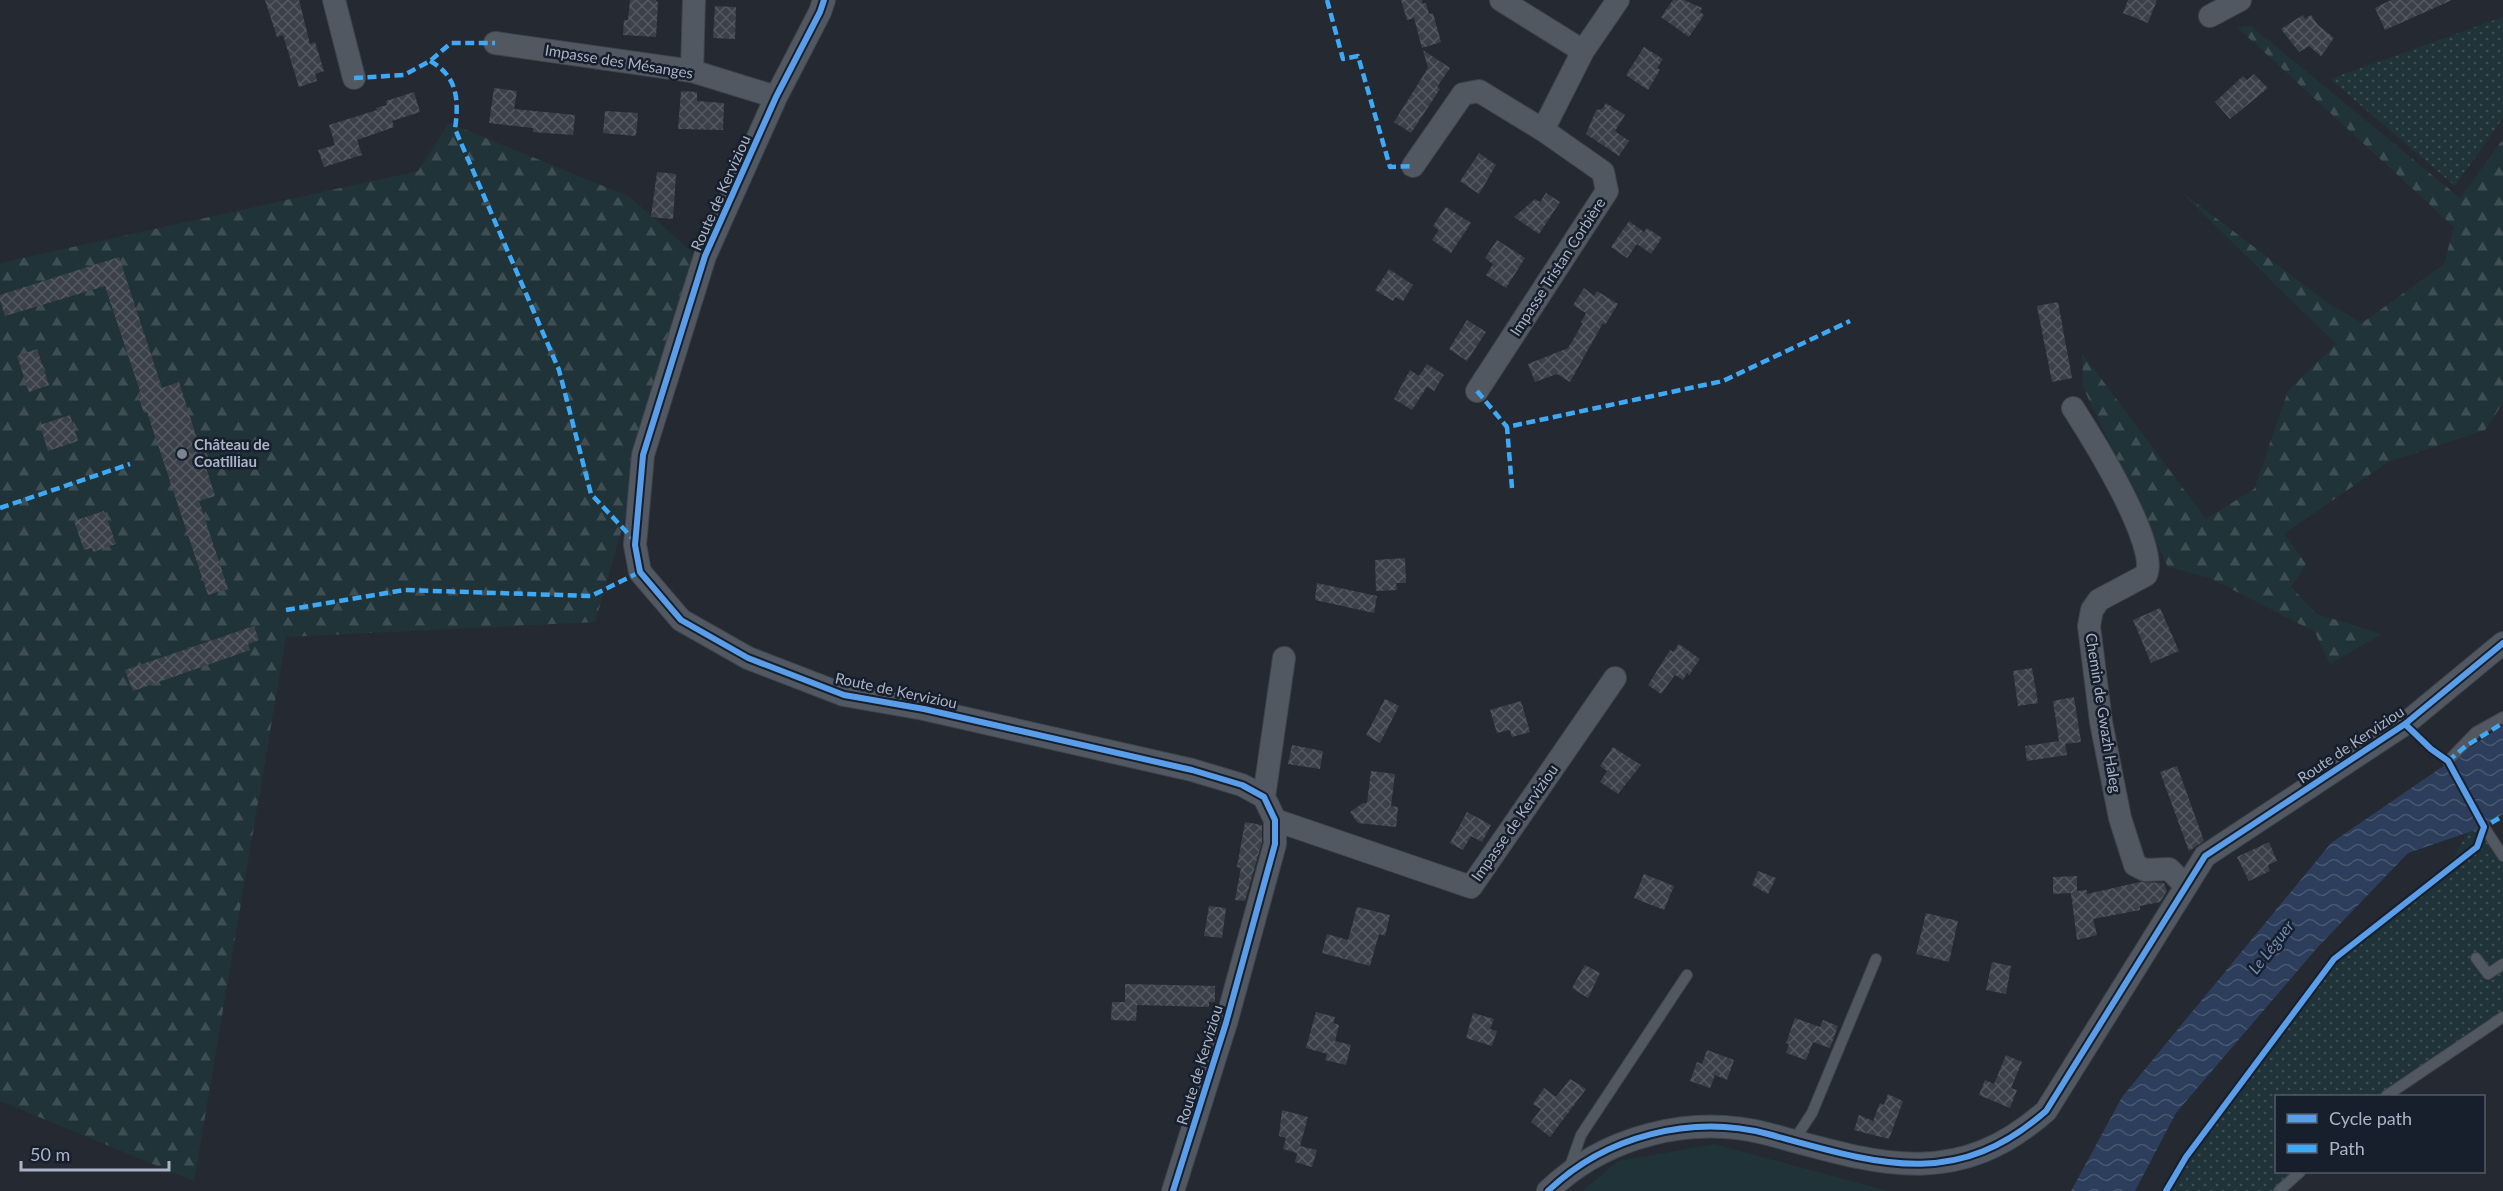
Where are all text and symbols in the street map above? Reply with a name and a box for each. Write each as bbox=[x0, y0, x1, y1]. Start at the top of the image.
street label: Impasse des Mésanges bbox=[544, 40, 695, 82]
street label: Route de Kerviziou bbox=[687, 132, 754, 253]
street label: Impasse Tristan Corbière bbox=[1506, 194, 1609, 339]
place label: Château de Coatilliau bbox=[194, 435, 270, 470]
marker: Château de Coatilliau bbox=[175, 447, 189, 461]
street label: Chemin de Gwazh Haleg bbox=[2082, 632, 2126, 794]
street label: Route de Kerviziou bbox=[834, 668, 959, 712]
street label: Route de Kerviziou bbox=[2294, 702, 2407, 786]
street label: Impasse de Kerviziou bbox=[1467, 761, 1561, 884]
water label: Le Léguer bbox=[2244, 916, 2298, 977]
street label: Route de Kerviziou bbox=[1172, 1003, 1226, 1127]
legend bbox=[2275, 1095, 2485, 1173]
text: Cycle path bbox=[2329, 1107, 2412, 1129]
scale bar bbox=[21, 1134, 170, 1172]
text: Path bbox=[2329, 1137, 2365, 1159]
text: 50 m bbox=[30, 1143, 70, 1165]

